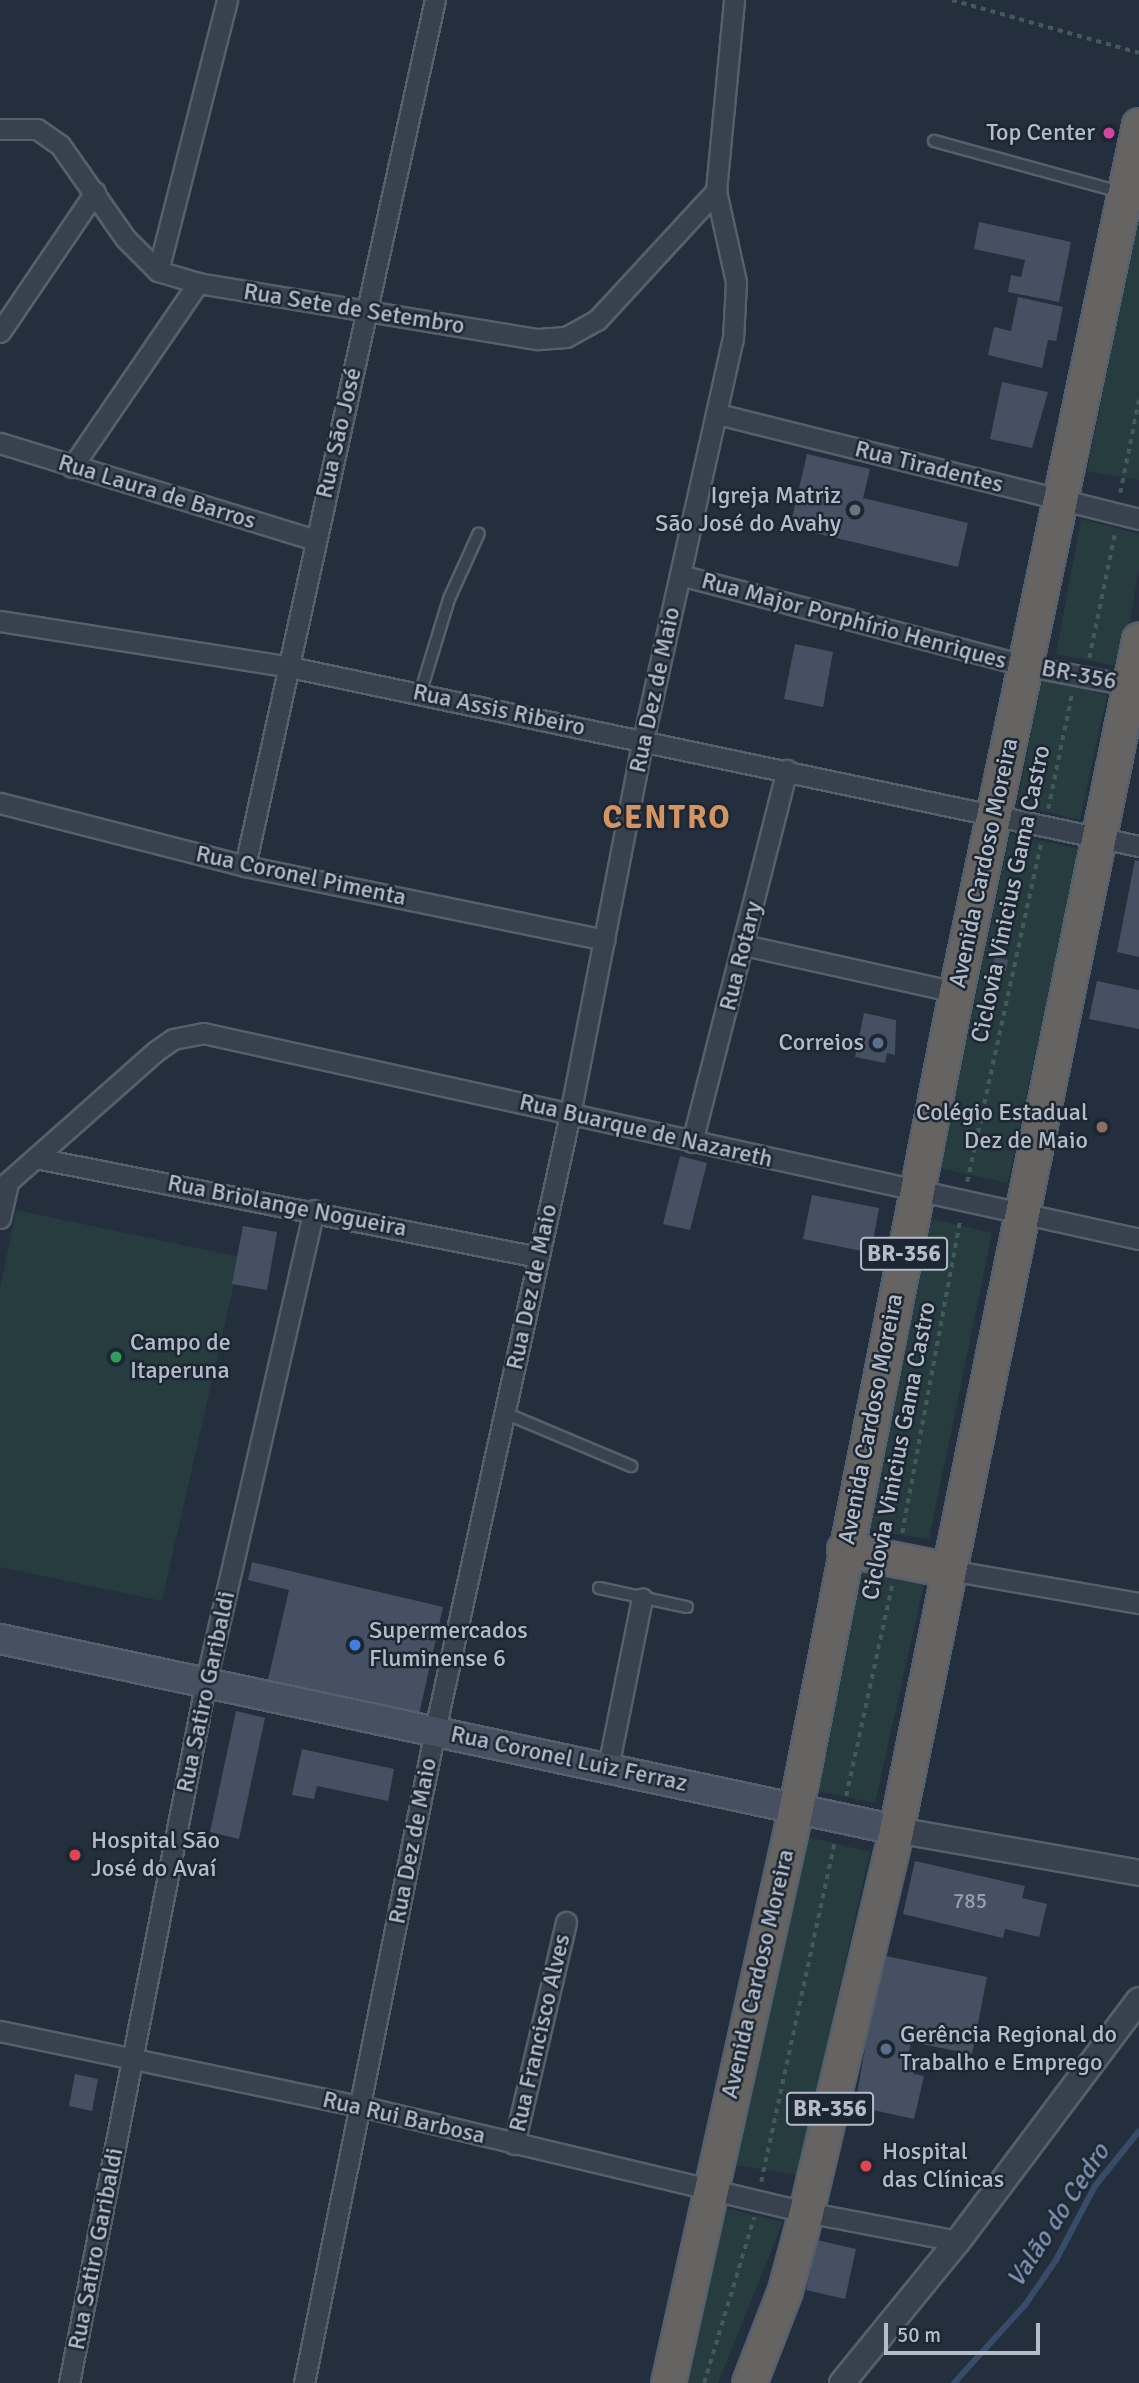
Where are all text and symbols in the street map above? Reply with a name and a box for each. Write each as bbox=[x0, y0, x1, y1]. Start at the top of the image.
place label: Top Center bbox=[986, 119, 1095, 147]
marker: Top Center bbox=[1101, 125, 1117, 141]
street label: Rua Sete de Setembro bbox=[241, 277, 467, 341]
street label: Rua São José bbox=[310, 365, 368, 501]
street label: Rua Tiradentes bbox=[852, 435, 1006, 499]
street label: Rua Laura de Barros bbox=[55, 448, 259, 536]
place label: Igreja Matriz São José do Avahy bbox=[655, 482, 841, 538]
marker: Igreja Matriz São José do Avahy bbox=[847, 502, 863, 518]
street label: Rua Major Porphírio Henriques bbox=[698, 566, 1010, 676]
street label: Rua Dez de Maio bbox=[623, 605, 687, 775]
street label: BR-356 bbox=[1039, 654, 1119, 696]
street label: Rua Assis Ribeiro bbox=[410, 678, 588, 742]
street label: Avenida Cardoso Moreira bbox=[943, 735, 1025, 991]
street label: Ciclovia Vinicius Gama Castro bbox=[965, 743, 1057, 1045]
district label: CENTRO bbox=[603, 799, 731, 837]
street label: Rua Coronel Pimenta bbox=[193, 840, 409, 912]
street label: Rua Rotary bbox=[713, 898, 769, 1014]
place label: Correios bbox=[779, 1029, 864, 1057]
marker: Correios bbox=[870, 1035, 886, 1051]
street label: Rua Buarque de Nazareth bbox=[516, 1088, 776, 1174]
place label: Colégio Estadual Dez de Maio bbox=[916, 1099, 1088, 1155]
marker: Colégio Estadual Dez de Maio bbox=[1094, 1119, 1110, 1135]
street label: Rua Briolange Nogueira bbox=[165, 1169, 409, 1243]
street label: Rua Dez de Maio bbox=[500, 1202, 564, 1372]
road number: BR-356 bbox=[858, 1234, 950, 1274]
street label: Avenida Cardoso Moreira bbox=[833, 1291, 909, 1547]
street label: Ciclovia Vinicius Gama Castro bbox=[856, 1299, 942, 1603]
place label: Campo de Itaperuna bbox=[130, 1329, 231, 1385]
marker: Campo de Itaperuna bbox=[108, 1349, 124, 1365]
street label: Rua Satiro Garibaldi bbox=[171, 1589, 241, 1795]
place label: Supermercados Fluminense 6 bbox=[369, 1617, 528, 1673]
marker: Supermercados Fluminense 6 bbox=[347, 1637, 363, 1653]
street label: Rua Coronel Luiz Ferraz bbox=[448, 1720, 690, 1798]
street label: Rua Dez de Maio bbox=[383, 1755, 443, 1927]
place label: Hospital São José do Avaí bbox=[91, 1827, 220, 1883]
marker: Hospital São José do Avaí bbox=[65, 1845, 85, 1865]
street label: Avenida Cardoso Moreira bbox=[715, 1847, 801, 2101]
house number: 785 bbox=[953, 1888, 987, 1914]
street label: Rua Francisco Alves bbox=[503, 1931, 577, 2135]
place label: Gerência Regional do Trabalho e Emprego bbox=[900, 2021, 1117, 2077]
marker: Gerência Regional do Trabalho e Emprego bbox=[878, 2041, 894, 2057]
street label: Rua Rui Barbosa bbox=[320, 2085, 488, 2151]
road number: BR-356 bbox=[784, 2090, 876, 2128]
place label: Hospital das Clínicas bbox=[882, 2138, 1004, 2194]
water label: Valão do Cedro bbox=[1001, 2138, 1117, 2294]
street label: Rua Satiro Garibaldi bbox=[62, 2146, 130, 2352]
marker: Hospital das Clínicas bbox=[856, 2156, 876, 2176]
scale bar bbox=[887, 2310, 1043, 2354]
text: 50 m bbox=[897, 2322, 941, 2348]

